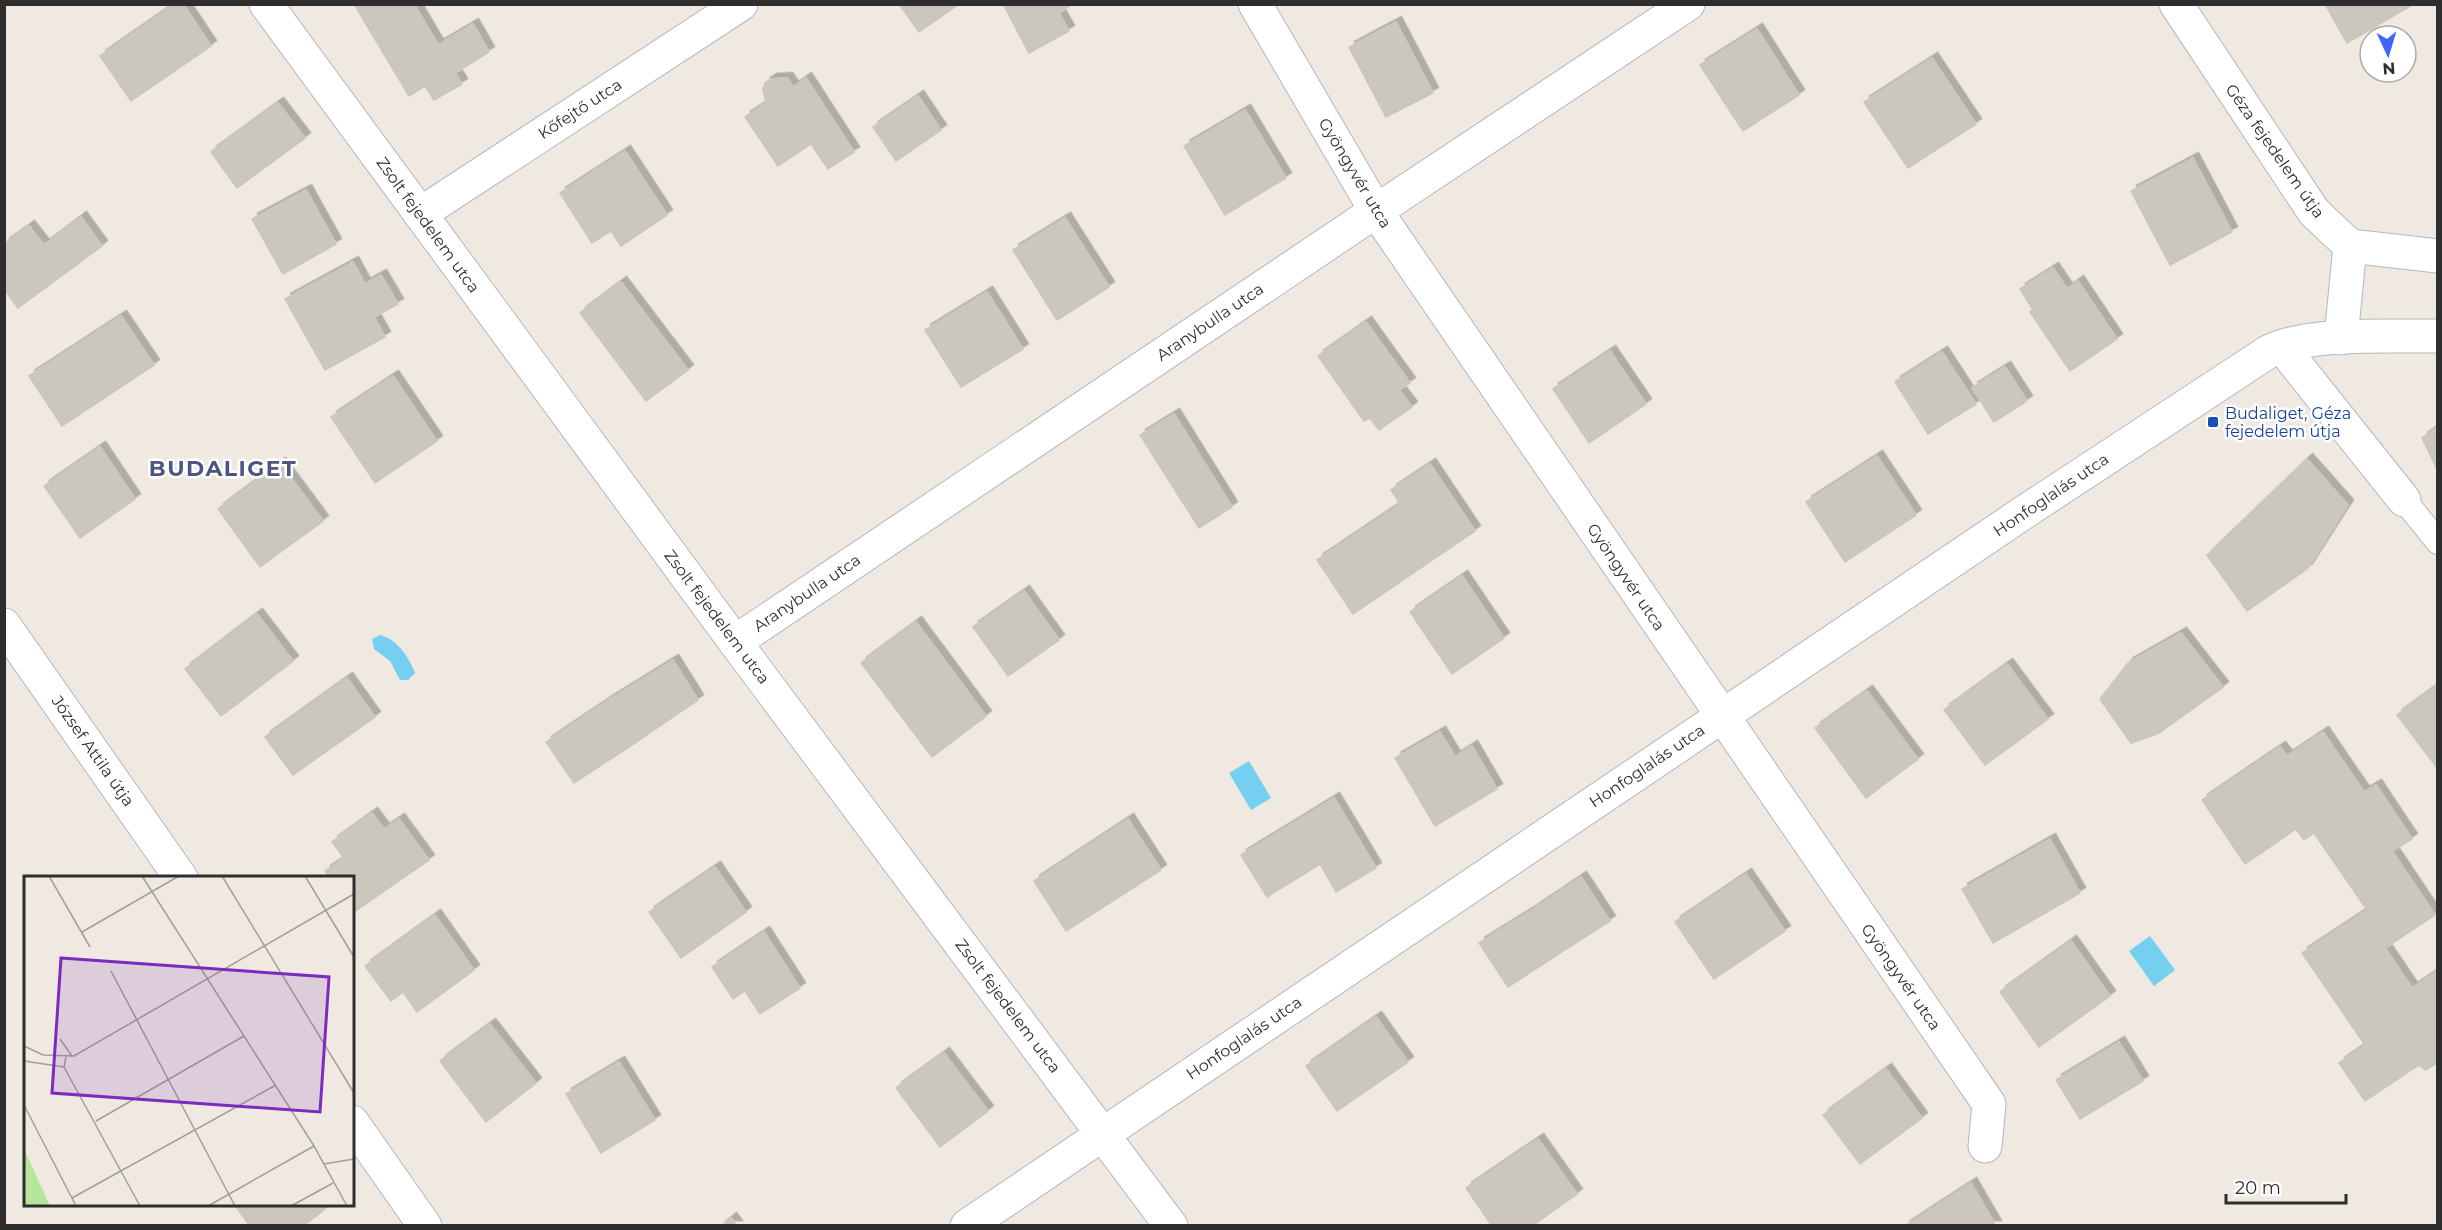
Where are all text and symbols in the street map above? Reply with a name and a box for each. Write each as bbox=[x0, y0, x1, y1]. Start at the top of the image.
north arrow bbox=[2358, 24, 2418, 84]
text: N bbox=[2382, 59, 2396, 78]
street label: Kőfejtő utca bbox=[535, 75, 625, 143]
street label: Géza fejedelem útja bbox=[2222, 80, 2328, 222]
street label: Gyöngyvér utca bbox=[1315, 114, 1395, 232]
street label: Zsolt fejedelem utca bbox=[372, 153, 484, 297]
street label: Aranybulla utca bbox=[1153, 279, 1267, 365]
place label: Budaliget, Géza fejedelem útja bbox=[2225, 404, 2351, 441]
marker: Budaliget, Géza fejedelem útja bbox=[2206, 415, 2220, 429]
street label: Honfoglalás utca bbox=[1990, 449, 2112, 541]
district label: BUDALIGET bbox=[149, 455, 297, 482]
street label: Gyöngyvér utca bbox=[1583, 520, 1669, 634]
street label: Zsolt fejedelem utca bbox=[660, 546, 774, 688]
street label: Aranybulla utca bbox=[750, 550, 864, 636]
street label: József Attila útja bbox=[47, 691, 138, 810]
street label: Honfoglalás utca bbox=[1586, 720, 1708, 812]
inset map bbox=[24, 876, 354, 1206]
street label: Gyöngyvér utca bbox=[1857, 920, 1945, 1034]
street label: Zsolt fejedelem utca bbox=[951, 935, 1065, 1077]
street label: Honfoglalás utca bbox=[1183, 992, 1305, 1084]
scale bar bbox=[2226, 1167, 2346, 1205]
text: 20 m bbox=[2235, 1177, 2281, 1199]

